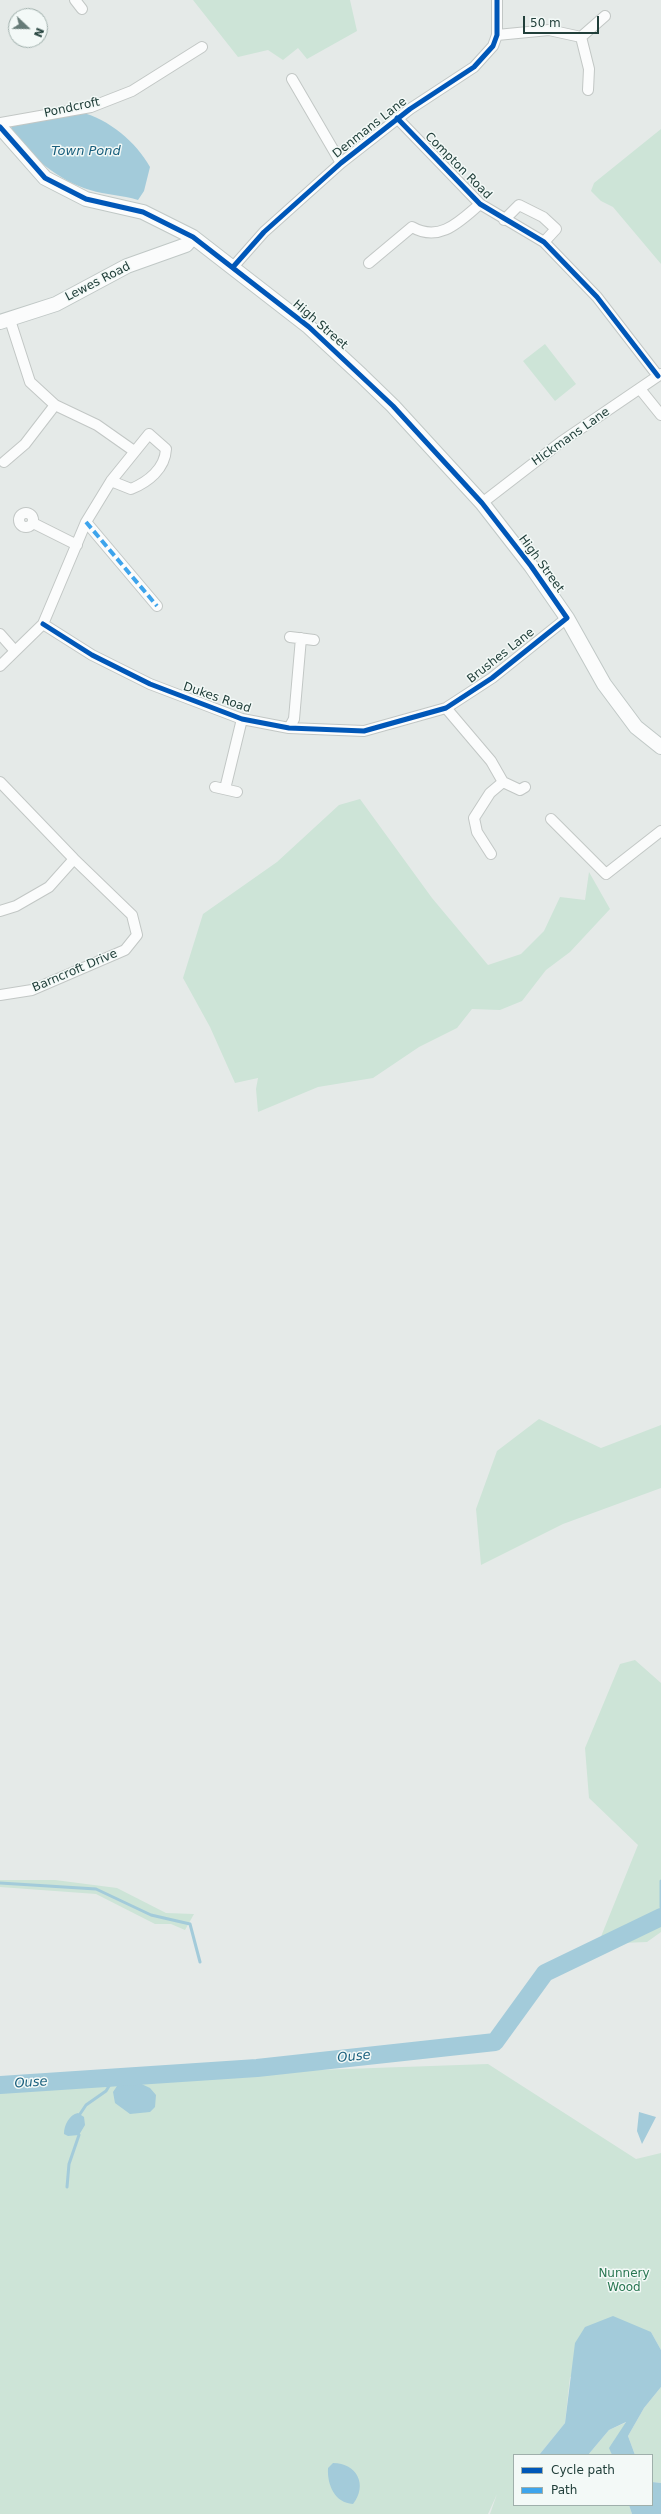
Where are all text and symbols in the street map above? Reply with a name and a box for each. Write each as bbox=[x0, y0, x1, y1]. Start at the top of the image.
north arrow bbox=[8, 8, 48, 48]
scale bar bbox=[525, 8, 601, 34]
text: 50 m bbox=[530, 16, 561, 30]
text: N bbox=[31, 26, 46, 39]
street label: Pondcroft bbox=[43, 95, 101, 121]
street label: Denmans Lane bbox=[330, 95, 410, 161]
street label: Compton Road bbox=[422, 130, 494, 202]
water label: Town Pond bbox=[51, 144, 121, 160]
street label: Lewes Road bbox=[63, 259, 133, 305]
street label: High Street bbox=[290, 297, 350, 353]
street label: Hickmans Lane bbox=[529, 405, 613, 469]
street label: High Street bbox=[515, 532, 567, 596]
street label: Brushes Lane bbox=[465, 625, 537, 687]
street label: Dukes Road bbox=[181, 680, 253, 716]
street label: Barncroft Drive bbox=[30, 947, 120, 995]
water label: Ouse bbox=[337, 2048, 371, 2066]
water label: Ouse bbox=[14, 2074, 48, 2092]
park label: Nunnery Wood bbox=[598, 2267, 650, 2295]
legend bbox=[513, 2454, 653, 2506]
text: Cycle path bbox=[551, 2463, 615, 2477]
text: Path bbox=[551, 2483, 577, 2497]

